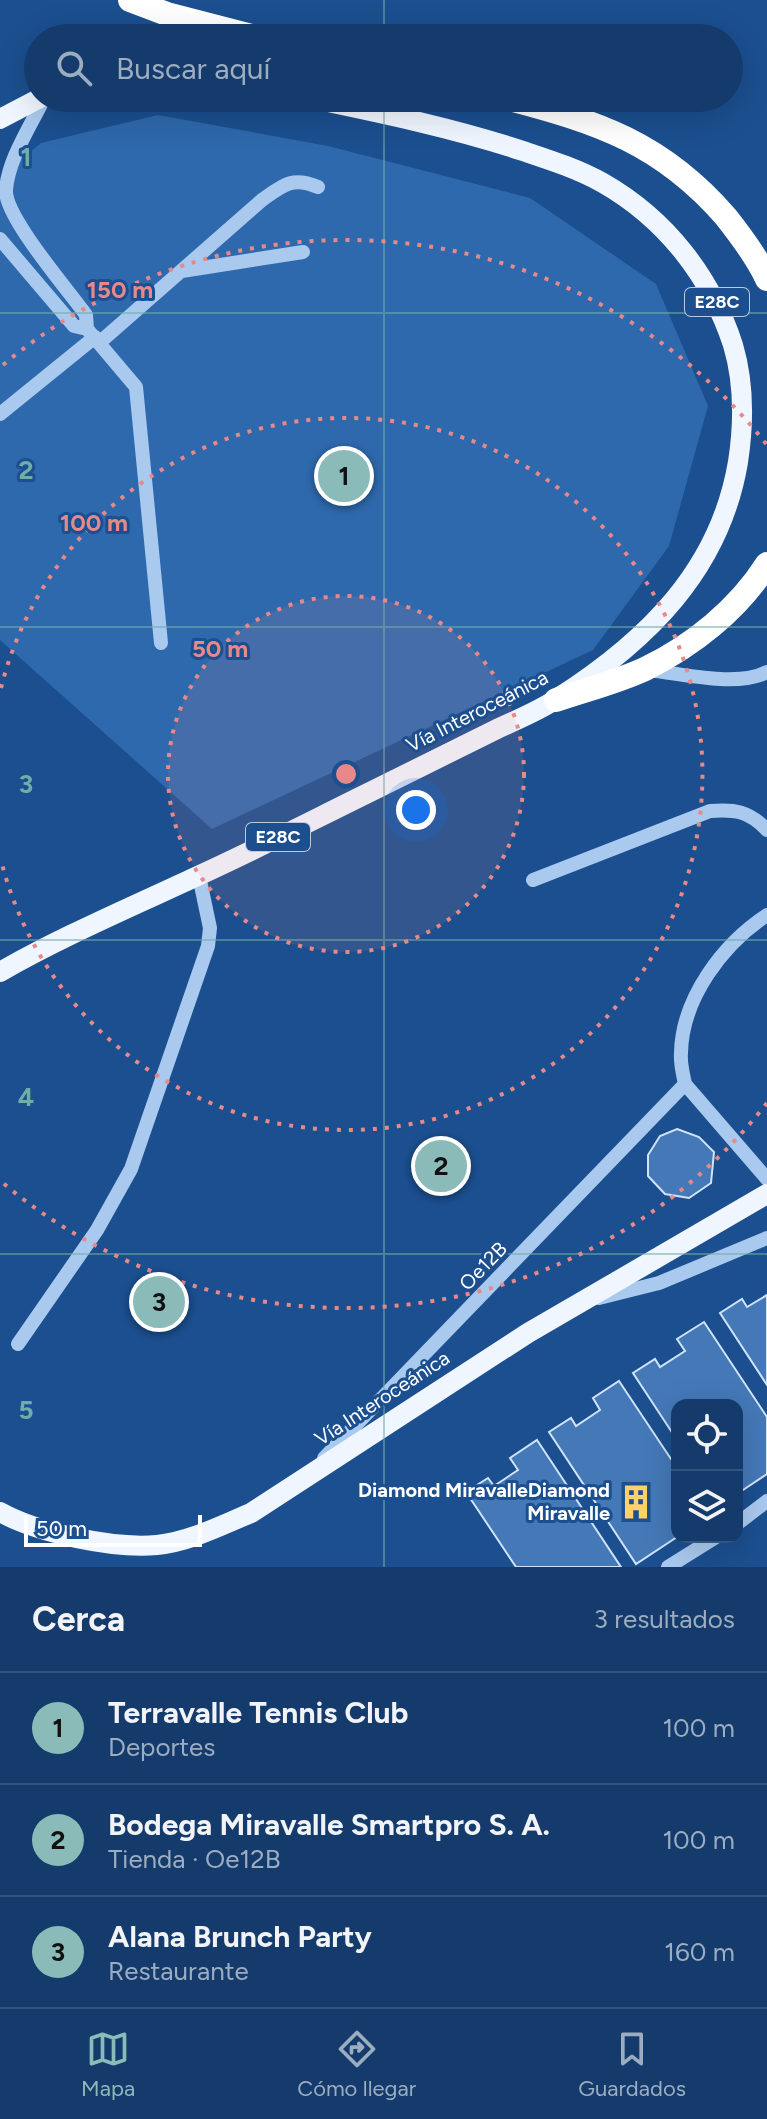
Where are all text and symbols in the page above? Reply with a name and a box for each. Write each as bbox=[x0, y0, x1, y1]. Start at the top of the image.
search box bbox=[24, 24, 743, 112]
icon: search bbox=[52, 46, 96, 90]
text: Buscar aquí bbox=[116, 50, 270, 87]
text: 1 bbox=[21, 141, 31, 173]
text: 150 m bbox=[87, 275, 153, 304]
road number: E28C bbox=[685, 288, 749, 316]
pin: 1 bbox=[318, 446, 370, 506]
text: 2 bbox=[18, 454, 34, 486]
text: 100 m bbox=[60, 508, 128, 537]
text: 50 m bbox=[192, 634, 248, 663]
street label: Vía Interoceánica bbox=[402, 665, 552, 757]
centre of rings bbox=[332, 760, 360, 788]
text: 3 bbox=[19, 768, 33, 800]
your location bbox=[396, 790, 436, 830]
road number: E28C bbox=[246, 823, 310, 851]
text: 4 bbox=[18, 1081, 34, 1113]
pin: 2 bbox=[415, 1136, 467, 1196]
street label: Oe12B bbox=[454, 1237, 512, 1295]
pin: 3 bbox=[133, 1272, 185, 1332]
street label: Vía Interoceánica bbox=[310, 1346, 454, 1450]
text: 5 bbox=[18, 1394, 34, 1426]
map controls bbox=[671, 1399, 743, 1543]
button: locate bbox=[671, 1399, 743, 1471]
button: layers bbox=[671, 1471, 743, 1543]
place label: Diamond MiravalleDiamond Miravalle bbox=[358, 1478, 610, 1525]
building icon: Diamond MiravalleDiamond Miravalle bbox=[617, 1483, 655, 1521]
scale bar bbox=[24, 1511, 202, 1547]
text: 50 m bbox=[36, 1515, 87, 1542]
text: Cerca bbox=[32, 1599, 125, 1640]
text: 3 resultados bbox=[594, 1603, 735, 1635]
text: Terravalle Tennis Club bbox=[108, 1694, 408, 1731]
text: 1 bbox=[53, 1712, 63, 1744]
text: 100 m bbox=[662, 1712, 735, 1744]
text: Deportes bbox=[108, 1731, 215, 1763]
text: Bodega Miravalle Smartpro S. A. bbox=[108, 1806, 550, 1843]
text: 2 bbox=[50, 1824, 66, 1856]
text: 100 m bbox=[662, 1824, 735, 1856]
text: Tienda · Oe12B bbox=[108, 1843, 281, 1875]
text: Alana Brunch Party bbox=[108, 1918, 372, 1955]
text: 3 bbox=[51, 1936, 65, 1968]
text: 160 m bbox=[664, 1936, 735, 1968]
text: Restaurante bbox=[108, 1955, 249, 1987]
tab: Mapa bbox=[81, 2027, 135, 2102]
tab: Cómo llegar bbox=[297, 2027, 416, 2102]
tab: Guardados bbox=[578, 2027, 686, 2102]

